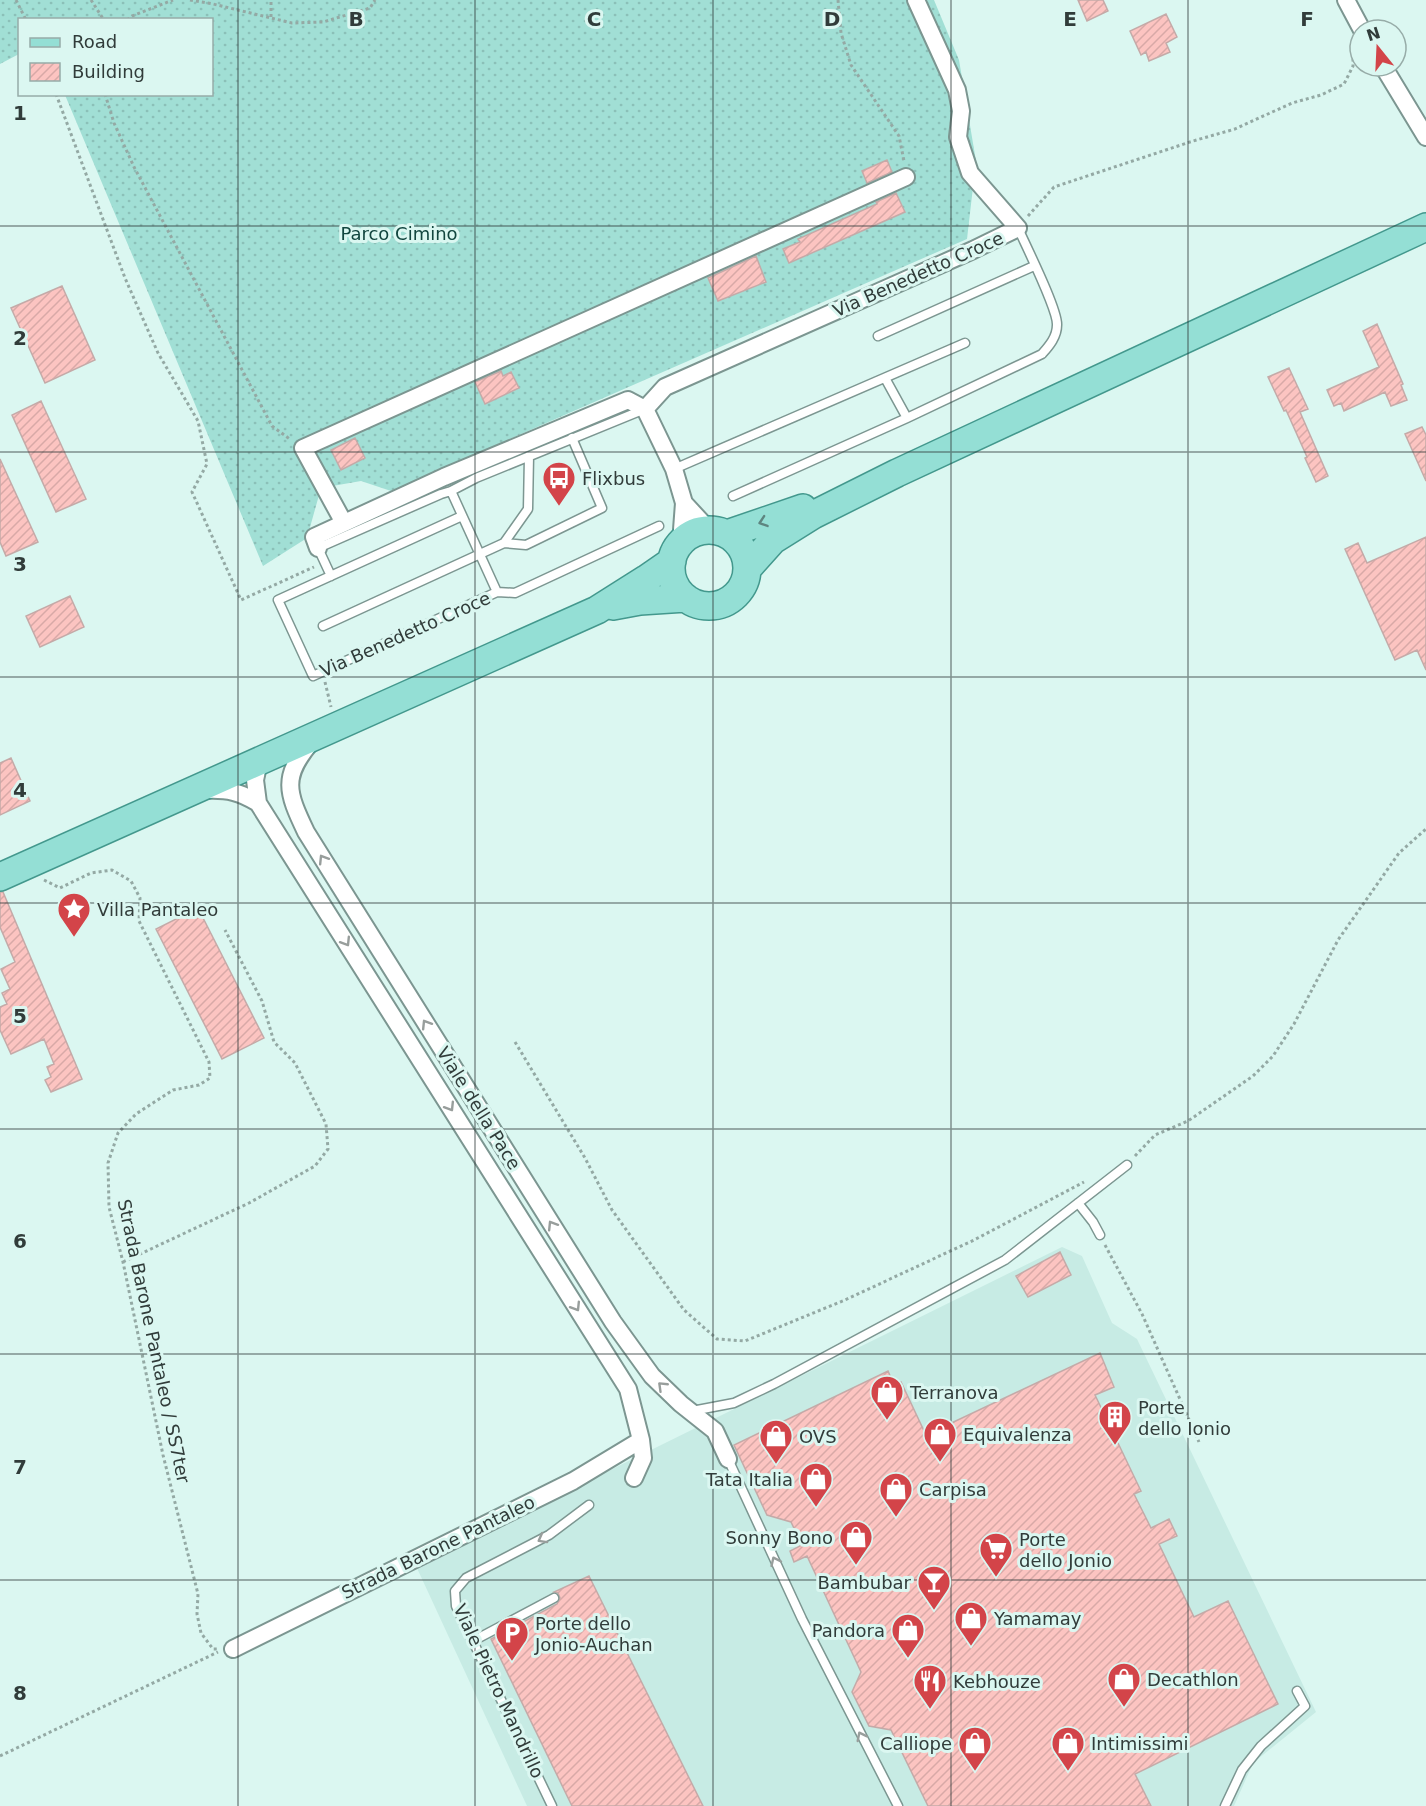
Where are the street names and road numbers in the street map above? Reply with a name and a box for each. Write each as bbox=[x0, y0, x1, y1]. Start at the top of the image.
street label: Via Benedetto Croce bbox=[829, 227, 1007, 321]
street label: Via Benedetto Croce bbox=[316, 587, 494, 681]
street label: Viale della Pace bbox=[433, 1043, 525, 1173]
street label: Strada Barone Pantaleo / SS7ter bbox=[114, 1197, 195, 1485]
street label: Strada Barone Pantaleo bbox=[338, 1491, 538, 1603]
street label: Viale Pietro Mandrillo bbox=[449, 1601, 549, 1781]

